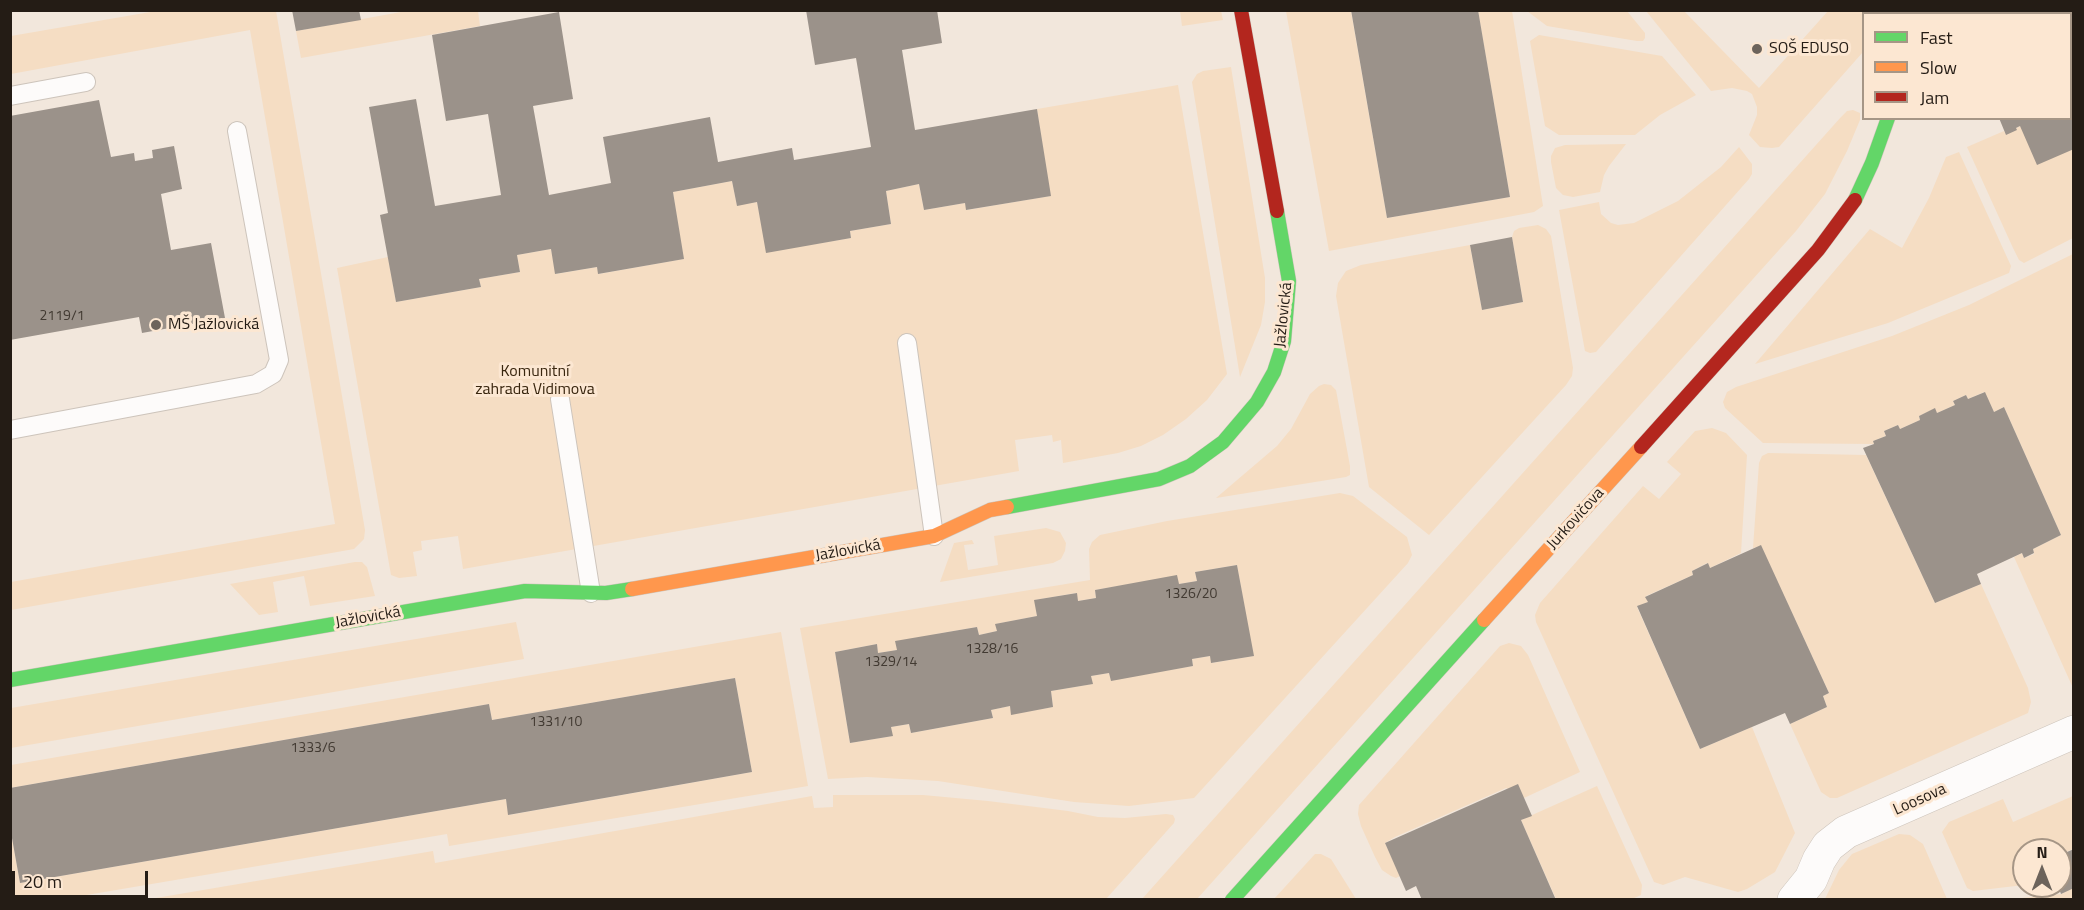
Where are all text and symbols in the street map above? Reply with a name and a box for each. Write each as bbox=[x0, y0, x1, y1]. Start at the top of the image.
legend bbox=[1862, 12, 2072, 120]
text: Fast bbox=[1920, 24, 1953, 51]
place label: SOŠ EDUSO bbox=[1769, 39, 1849, 59]
marker: SOŠ EDUSO bbox=[1750, 42, 1764, 56]
text: Slow bbox=[1920, 54, 1957, 81]
text: Jam bbox=[1920, 84, 1949, 111]
street label: Jažlovická bbox=[1271, 281, 1297, 349]
house number: 2119/1 bbox=[40, 309, 84, 325]
place label: MŠ Jažlovická bbox=[168, 315, 259, 335]
marker: MŠ Jažlovická bbox=[149, 318, 163, 332]
park label: Komunitní zahrada Vidimova bbox=[475, 362, 595, 400]
street label: Jurkovičova bbox=[1543, 484, 1609, 554]
street label: Jažlovická bbox=[814, 536, 882, 566]
house number: 1326/20 bbox=[1165, 587, 1217, 603]
street label: Jažlovická bbox=[334, 603, 402, 633]
house number: 1328/16 bbox=[966, 642, 1018, 658]
house number: 1329/14 bbox=[865, 655, 917, 671]
house number: 1331/10 bbox=[530, 715, 582, 731]
house number: 1333/6 bbox=[291, 741, 335, 757]
street label: Loosova bbox=[1891, 780, 1949, 820]
north arrow bbox=[2012, 838, 2072, 898]
text: N bbox=[2036, 840, 2048, 864]
scale bar bbox=[15, 859, 152, 897]
text: 20 m bbox=[23, 868, 62, 895]

